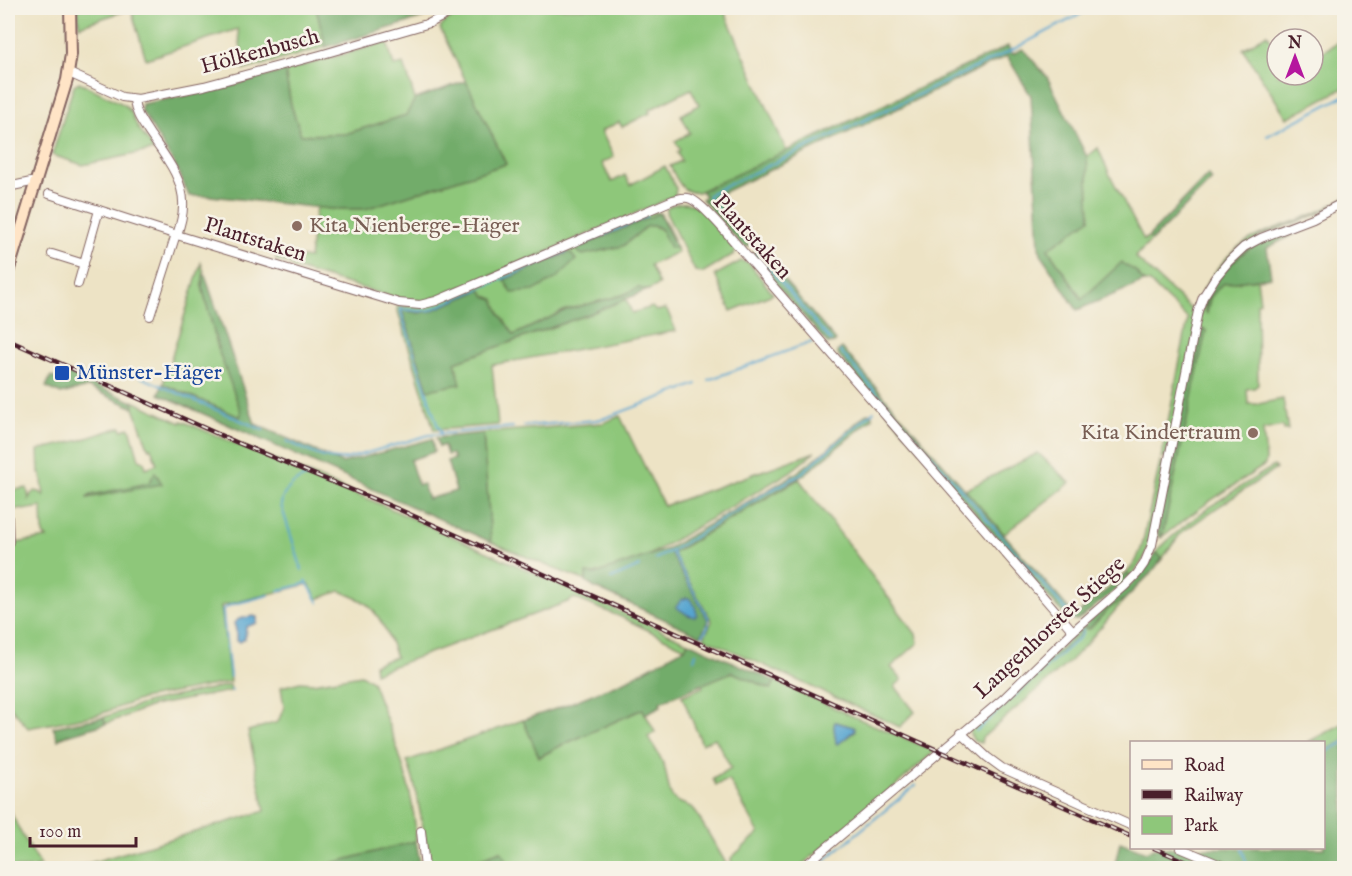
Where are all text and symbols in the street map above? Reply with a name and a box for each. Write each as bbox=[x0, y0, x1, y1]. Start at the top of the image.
street label: Hölkenbusch bbox=[198, 23, 323, 81]
north arrow bbox=[1265, 27, 1325, 87]
text: N bbox=[1287, 34, 1302, 54]
street label: Plantstaken bbox=[706, 188, 798, 286]
street label: Plantstaken bbox=[200, 211, 310, 269]
place label: Kita Nienberge-Häger bbox=[309, 212, 520, 240]
marker: Kita Nienberge-Häger bbox=[290, 219, 304, 233]
place label: Münster-Häger bbox=[76, 359, 222, 387]
marker: Münster-Häger bbox=[53, 364, 71, 382]
place label: Kita Kindertraum bbox=[1080, 419, 1241, 447]
marker: Kita Kindertraum bbox=[1246, 426, 1260, 440]
street label: Langenhorster Stiege bbox=[968, 551, 1132, 705]
legend bbox=[1130, 741, 1325, 849]
text: Road bbox=[1184, 755, 1225, 778]
text: Railway bbox=[1184, 785, 1243, 808]
scale bar bbox=[30, 810, 136, 848]
text: Park bbox=[1184, 815, 1219, 838]
text: 100 m bbox=[39, 821, 81, 844]

